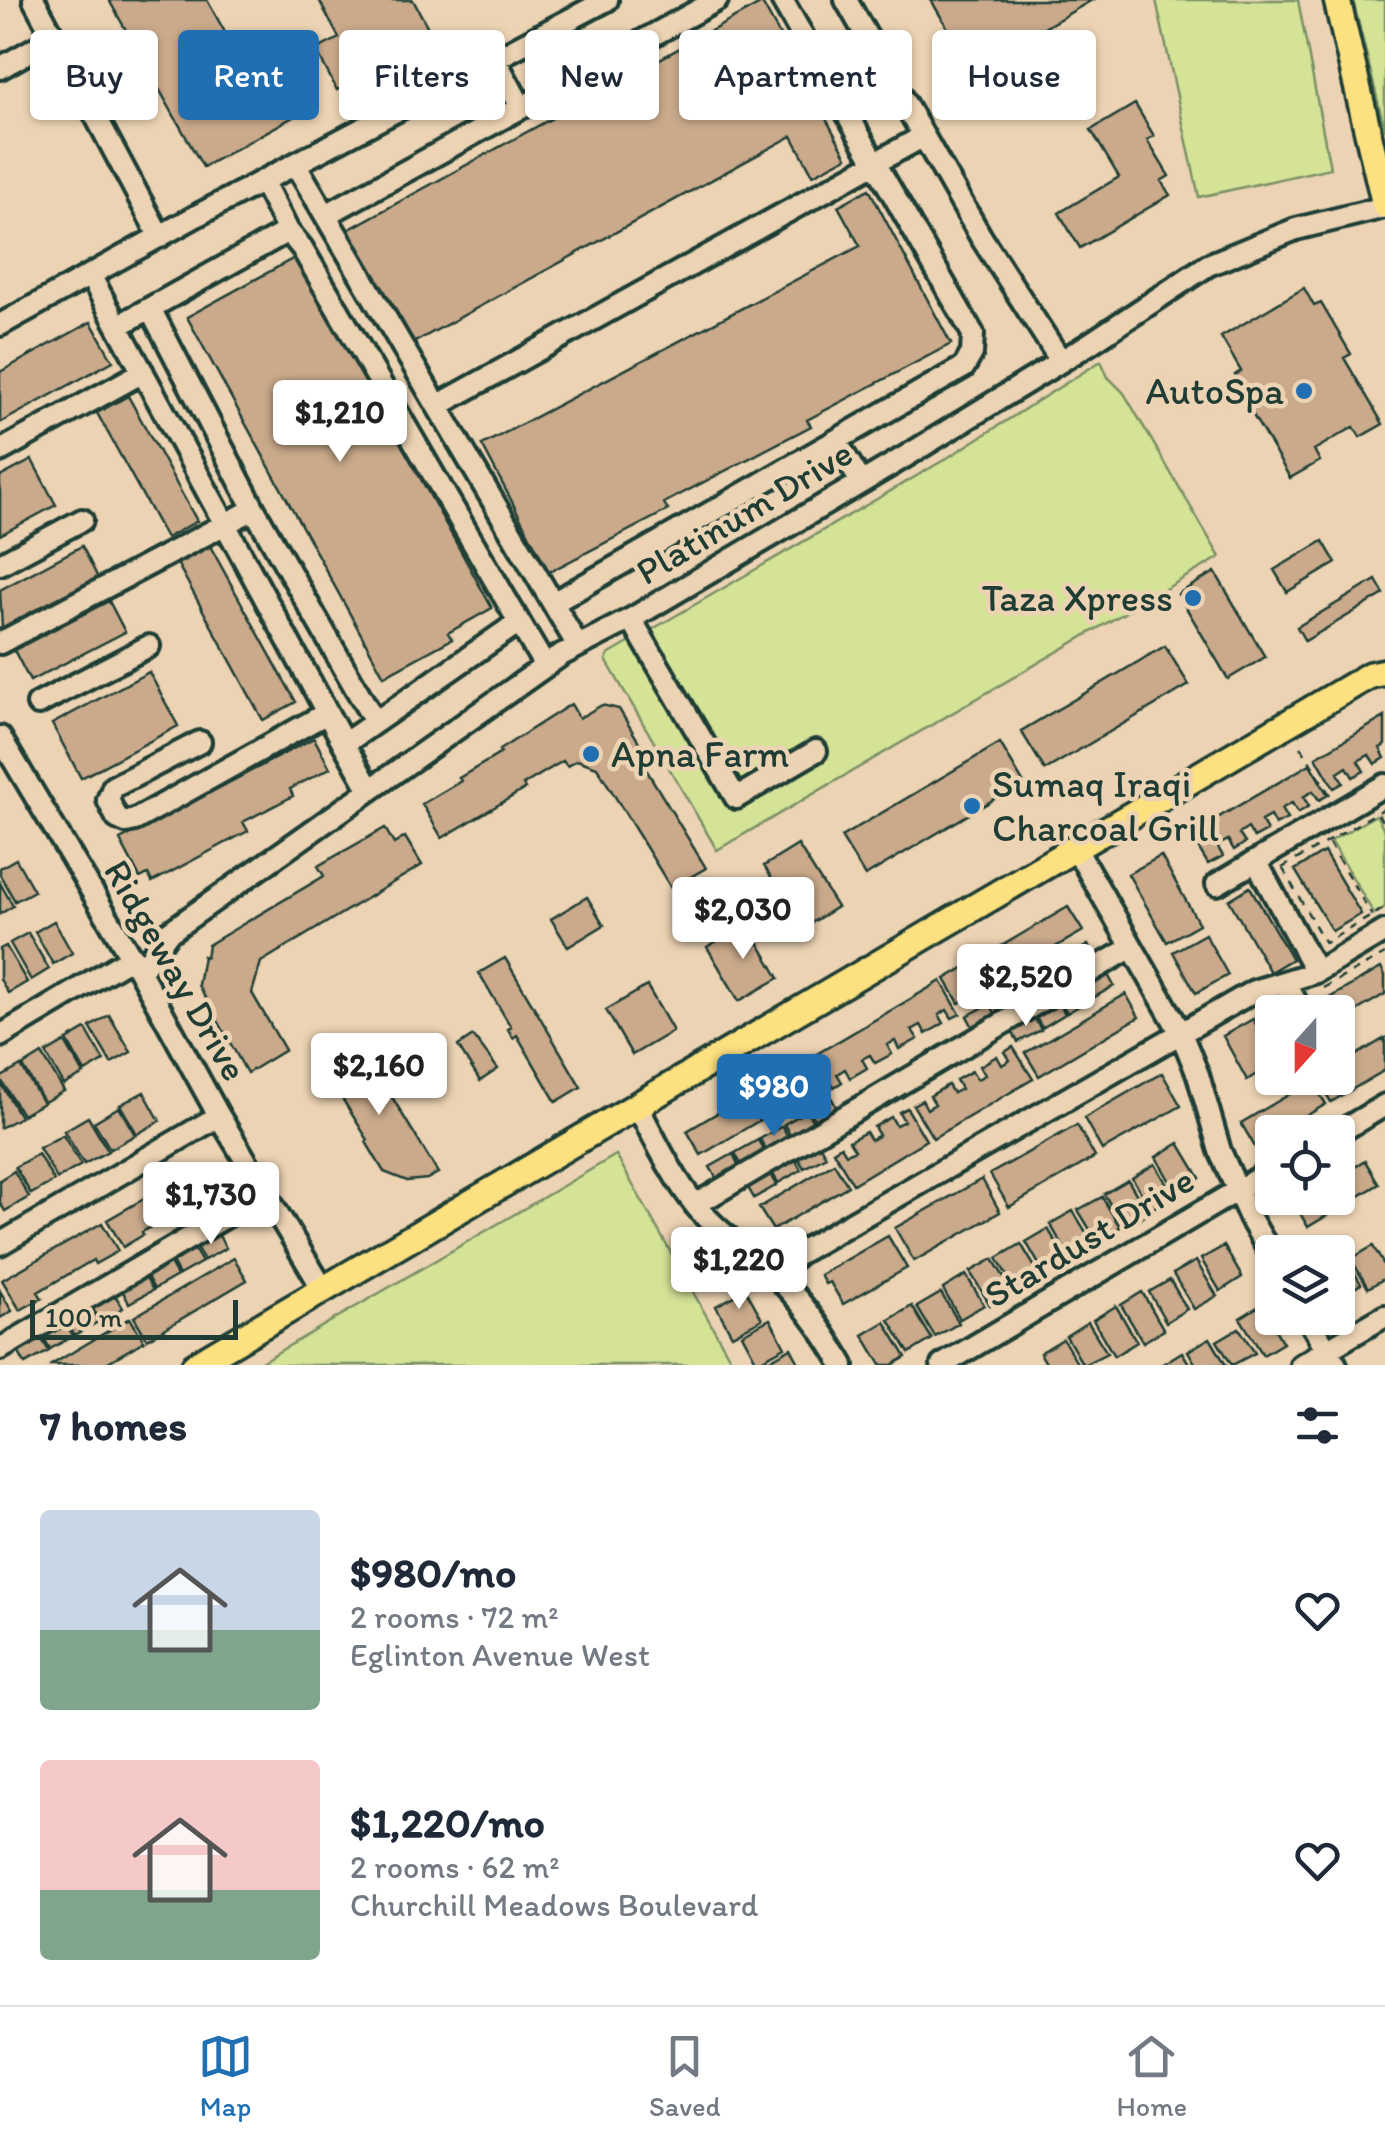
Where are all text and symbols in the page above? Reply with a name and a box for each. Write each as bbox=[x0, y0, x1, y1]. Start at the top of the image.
chip: Buy bbox=[30, 30, 158, 120]
chip: Rent bbox=[178, 30, 319, 120]
chip: Filters bbox=[339, 30, 505, 120]
chip: New bbox=[525, 30, 659, 120]
chip: Apartment bbox=[679, 30, 912, 120]
chip: House bbox=[932, 30, 1096, 120]
place label: AutoSpa bbox=[1146, 368, 1284, 414]
pin: $1,210 bbox=[259, 380, 421, 465]
marker: AutoSpa bbox=[1293, 380, 1315, 402]
text: $1,210 bbox=[295, 393, 385, 431]
street label: Platinum Drive bbox=[627, 429, 861, 595]
place label: Taza Xpress bbox=[982, 575, 1173, 621]
marker: Taza Xpress bbox=[1182, 587, 1204, 609]
place label: Apna Farm bbox=[611, 731, 789, 777]
marker: Apna Farm bbox=[580, 743, 602, 765]
place label: Sumaq Iraqi Charcoal Grill bbox=[992, 761, 1219, 851]
marker: Sumaq Iraqi Charcoal Grill bbox=[961, 795, 983, 817]
street label: Ridgeway Drive bbox=[94, 851, 258, 1089]
pin: $2,030 bbox=[662, 877, 824, 962]
text: $2,030 bbox=[694, 890, 792, 928]
pin: $2,520 bbox=[945, 944, 1107, 1029]
text: $2,520 bbox=[979, 957, 1073, 995]
north arrow bbox=[1255, 995, 1355, 1095]
map controls bbox=[1255, 995, 1355, 1335]
pin: $2,160 bbox=[298, 1033, 460, 1118]
text: $2,160 bbox=[333, 1046, 425, 1084]
pin: $980 bbox=[715, 1054, 833, 1139]
text: $980 bbox=[739, 1067, 809, 1105]
button: locate bbox=[1255, 1115, 1355, 1215]
street label: Stardust Drive bbox=[976, 1156, 1202, 1318]
pin: $1,730 bbox=[130, 1162, 292, 1247]
text: $1,730 bbox=[165, 1175, 257, 1213]
pin: $1,220 bbox=[658, 1227, 820, 1312]
button: layers bbox=[1255, 1235, 1355, 1335]
text: $1,220 bbox=[693, 1240, 785, 1278]
scale bar bbox=[30, 1295, 238, 1340]
text: 100 m bbox=[45, 1300, 122, 1334]
icon: filters bbox=[1290, 1398, 1345, 1453]
text: 7 homes bbox=[40, 1400, 187, 1451]
text: $980/mo bbox=[350, 1547, 516, 1598]
icon: home bbox=[120, 1550, 240, 1670]
icon: heart bbox=[1290, 1583, 1345, 1638]
text: 2 rooms · 72 m² bbox=[350, 1598, 558, 1636]
text: Eglinton Avenue West bbox=[350, 1636, 650, 1674]
text: $1,220/mo bbox=[350, 1797, 545, 1848]
icon: home bbox=[120, 1800, 240, 1920]
icon: heart bbox=[1290, 1833, 1345, 1888]
text: 2 rooms · 62 m² bbox=[350, 1848, 559, 1886]
text: Churchill Meadows Boulevard bbox=[350, 1886, 759, 1924]
tab: Map bbox=[198, 2029, 253, 2123]
tab: Saved bbox=[649, 2029, 720, 2123]
tab: Home bbox=[1116, 2029, 1187, 2123]

